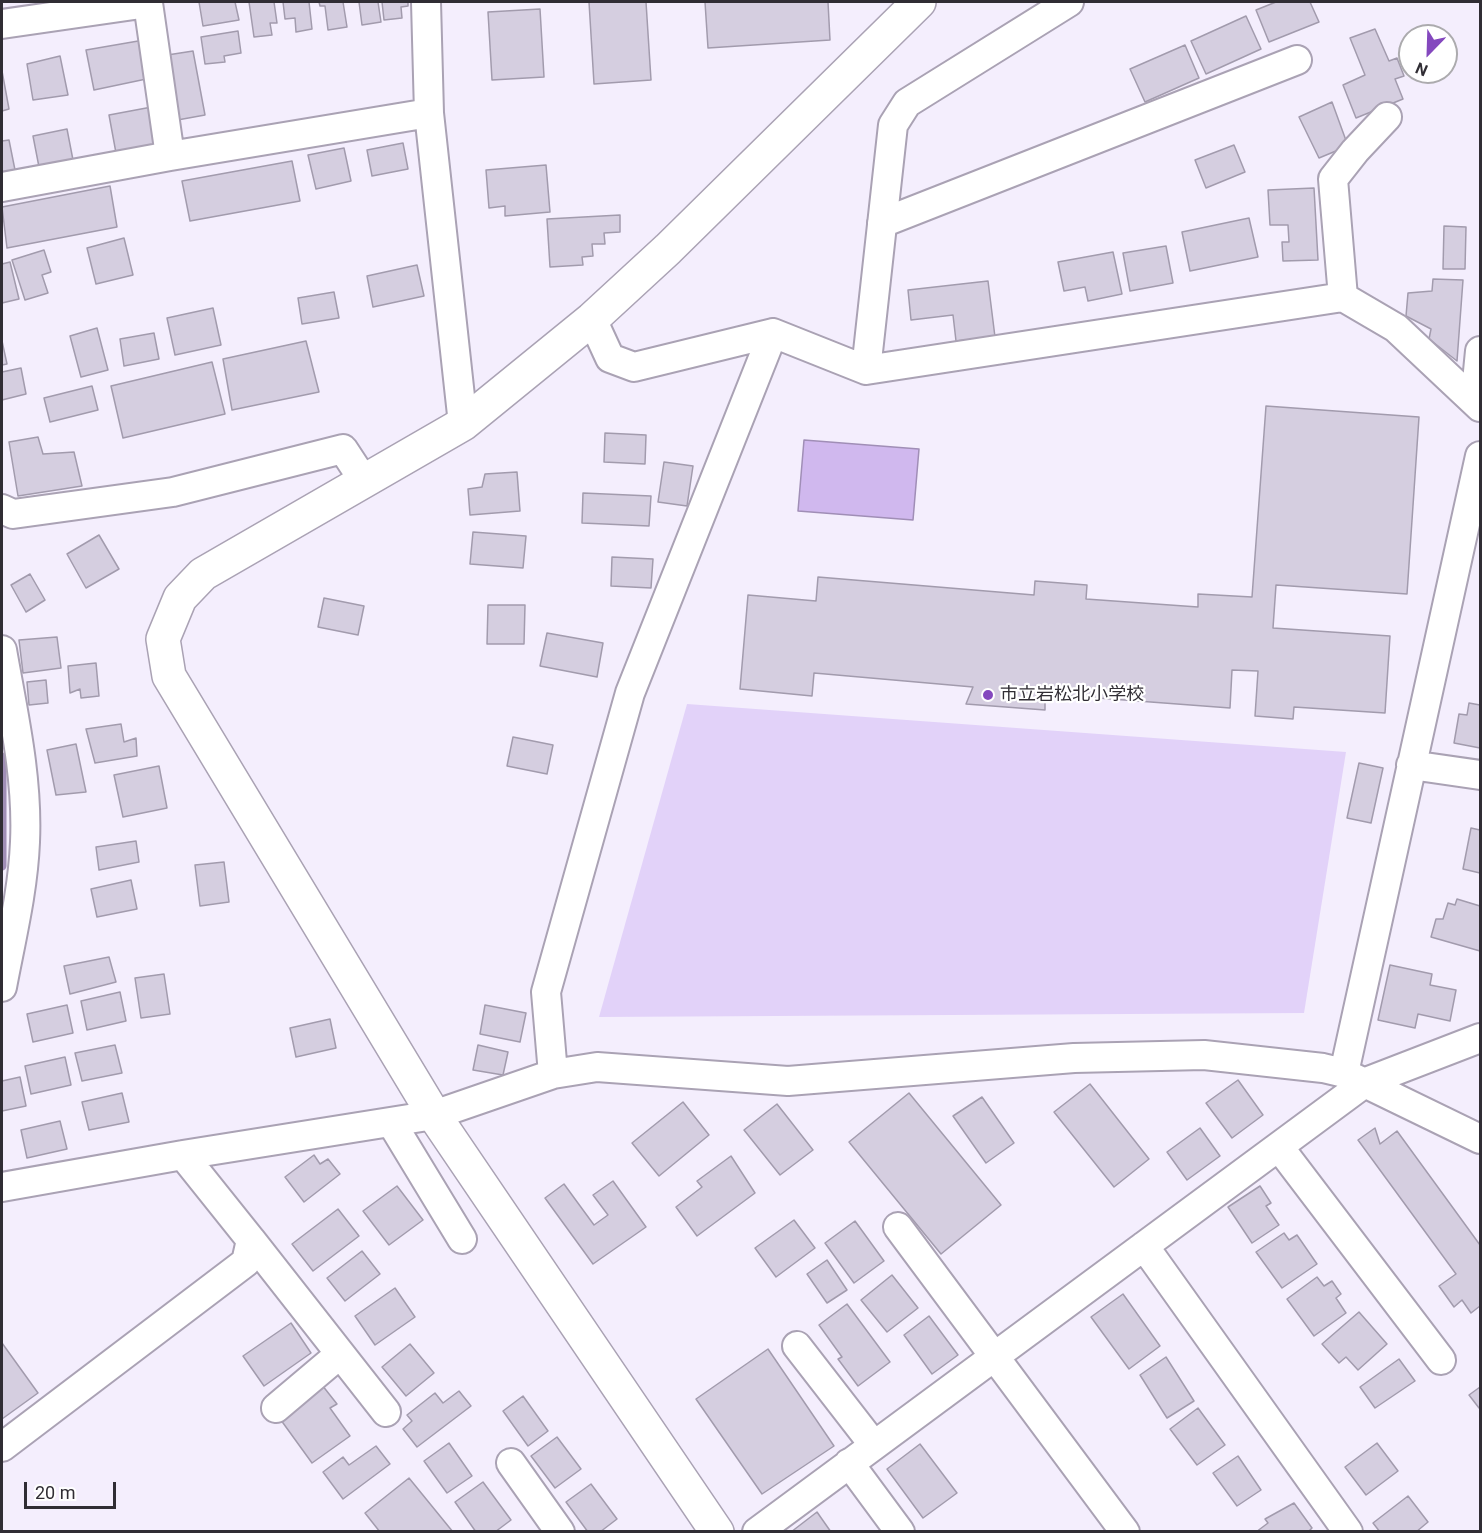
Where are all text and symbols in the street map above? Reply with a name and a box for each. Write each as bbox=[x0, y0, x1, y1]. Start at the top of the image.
north arrow bbox=[1398, 24, 1458, 84]
text: N bbox=[1413, 58, 1430, 80]
place label: 市立岩松北小学校 bbox=[1000, 684, 1144, 706]
marker: 市立岩松北小学校 bbox=[981, 688, 995, 702]
scale bar bbox=[27, 1470, 118, 1508]
text: 20 m bbox=[35, 1482, 75, 1503]

